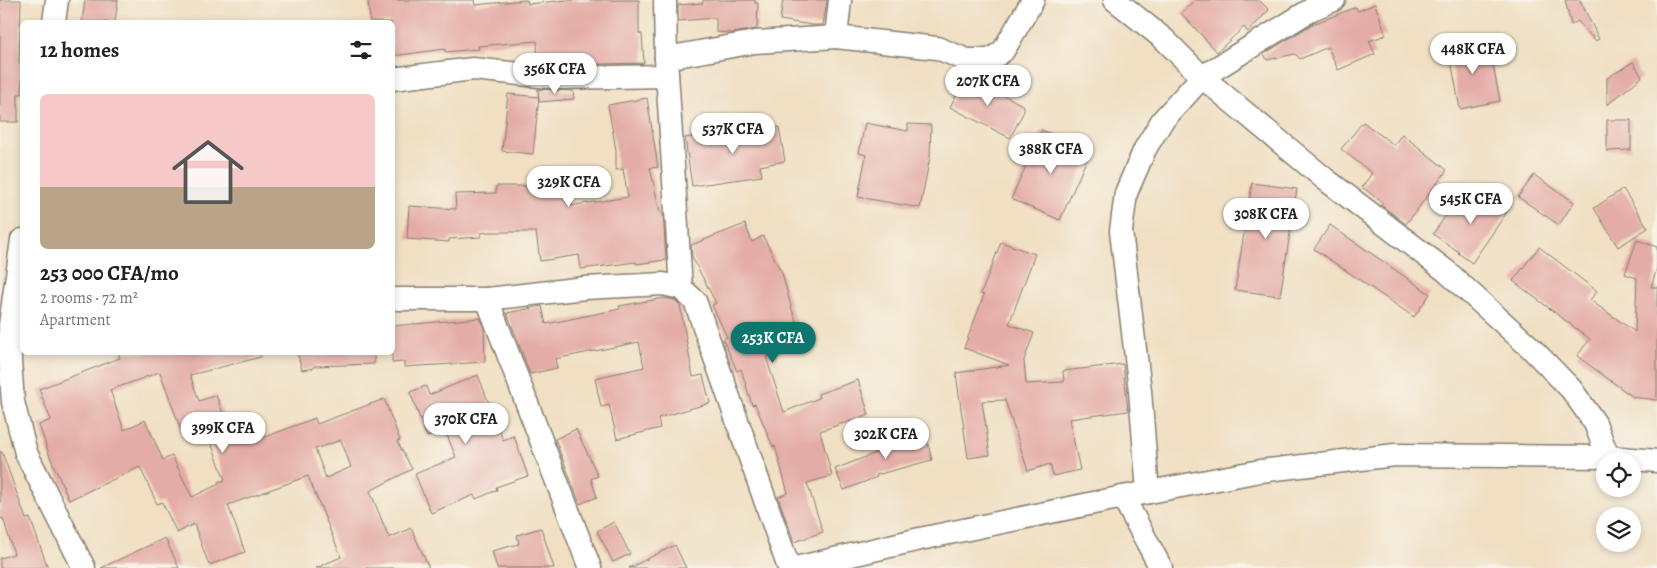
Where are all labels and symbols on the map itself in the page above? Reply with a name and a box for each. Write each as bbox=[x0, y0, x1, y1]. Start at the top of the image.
pin: 448K CFA bbox=[1421, 32, 1525, 75]
pin: 356K CFA bbox=[503, 52, 607, 95]
pin: 207K CFA bbox=[936, 64, 1040, 107]
pin: 537K CFA bbox=[681, 112, 785, 155]
pin: 388K CFA bbox=[999, 132, 1103, 175]
pin: 329K CFA bbox=[517, 166, 621, 208]
pin: 545K CFA bbox=[1419, 182, 1523, 225]
pin: 308K CFA bbox=[1214, 198, 1318, 240]
pin: 253K CFA bbox=[721, 322, 825, 364]
pin: 370K CFA bbox=[414, 402, 518, 445]
pin: 399K CFA bbox=[171, 412, 275, 454]
pin: 302K CFA bbox=[834, 418, 938, 460]

